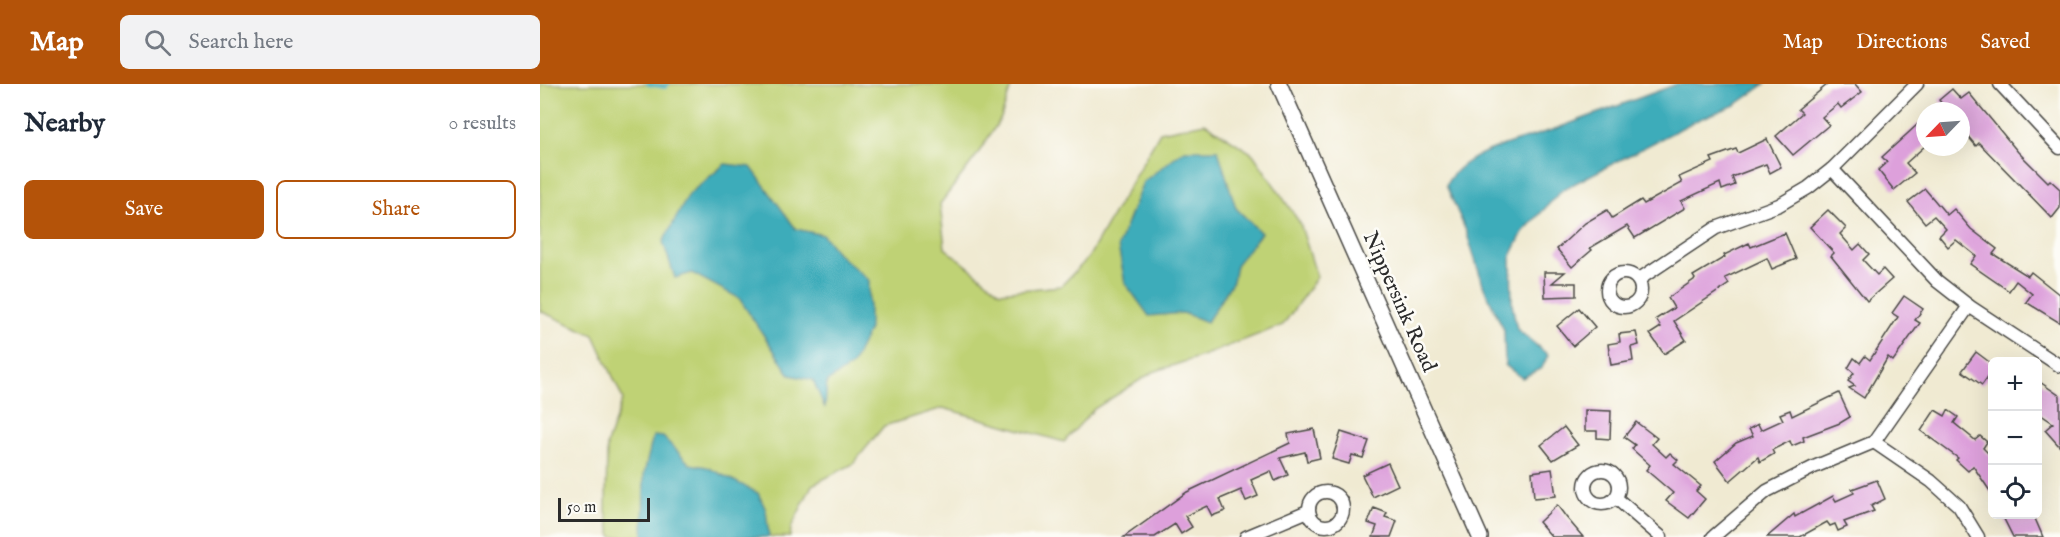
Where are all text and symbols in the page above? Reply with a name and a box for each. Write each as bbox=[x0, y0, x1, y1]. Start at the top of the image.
search box bbox=[120, 15, 540, 69]
text: Map bbox=[30, 25, 84, 60]
icon: search bbox=[141, 26, 174, 59]
text: Search here bbox=[189, 28, 293, 56]
text: Map bbox=[1783, 29, 1823, 56]
text: Directions bbox=[1856, 29, 1947, 56]
text: Saved bbox=[1980, 29, 2030, 56]
north arrow bbox=[1916, 102, 1970, 156]
text: Nearby bbox=[24, 107, 105, 140]
text: 0 results bbox=[449, 111, 516, 136]
button: Save bbox=[24, 180, 264, 239]
button: Share bbox=[276, 180, 516, 239]
street label: Nippersink Road bbox=[1356, 227, 1442, 377]
map controls bbox=[1988, 357, 2042, 519]
button: + bbox=[1988, 357, 2042, 411]
button: − bbox=[1988, 411, 2042, 465]
button: locate bbox=[1988, 465, 2042, 519]
scale bar bbox=[558, 495, 650, 522]
text: 50 m bbox=[567, 498, 596, 518]

